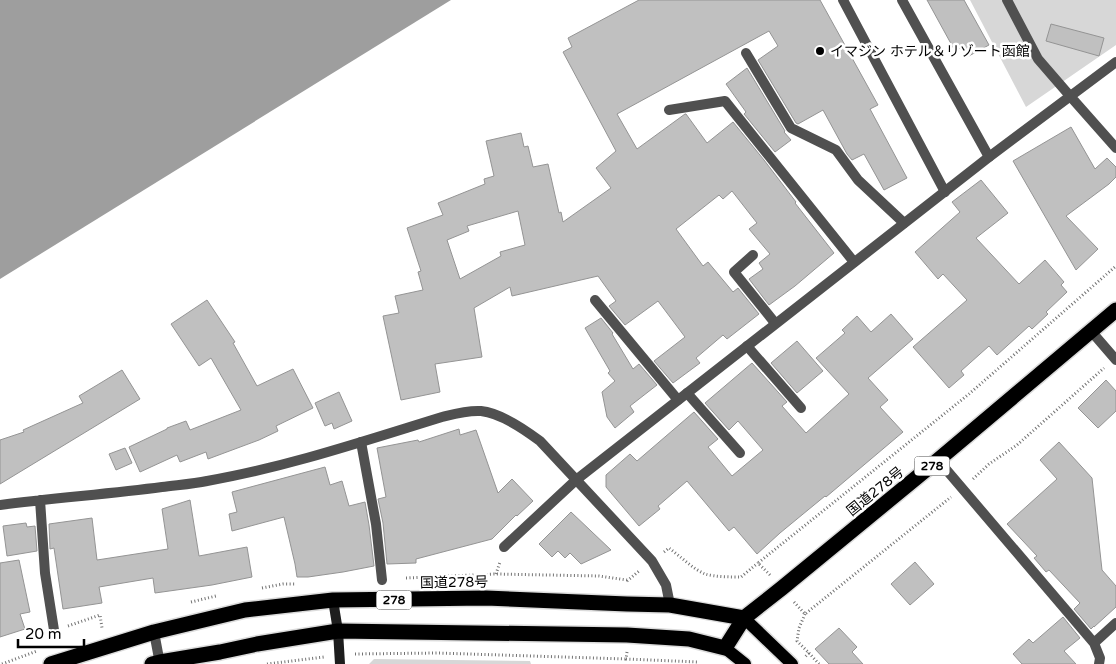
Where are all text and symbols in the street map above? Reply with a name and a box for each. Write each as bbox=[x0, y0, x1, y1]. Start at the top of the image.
place label: イマジン ホテル＆リゾート函館 bbox=[830, 43, 1030, 60]
marker: イマジン ホテル＆リゾート函館 bbox=[814, 45, 826, 57]
road number: 278 bbox=[914, 456, 950, 476]
street label: 国道278号 bbox=[843, 463, 907, 520]
street label: 国道278号 bbox=[420, 573, 488, 592]
road number: 278 bbox=[376, 590, 412, 610]
scale bar bbox=[18, 616, 84, 648]
text: 20 m bbox=[25, 625, 62, 643]

